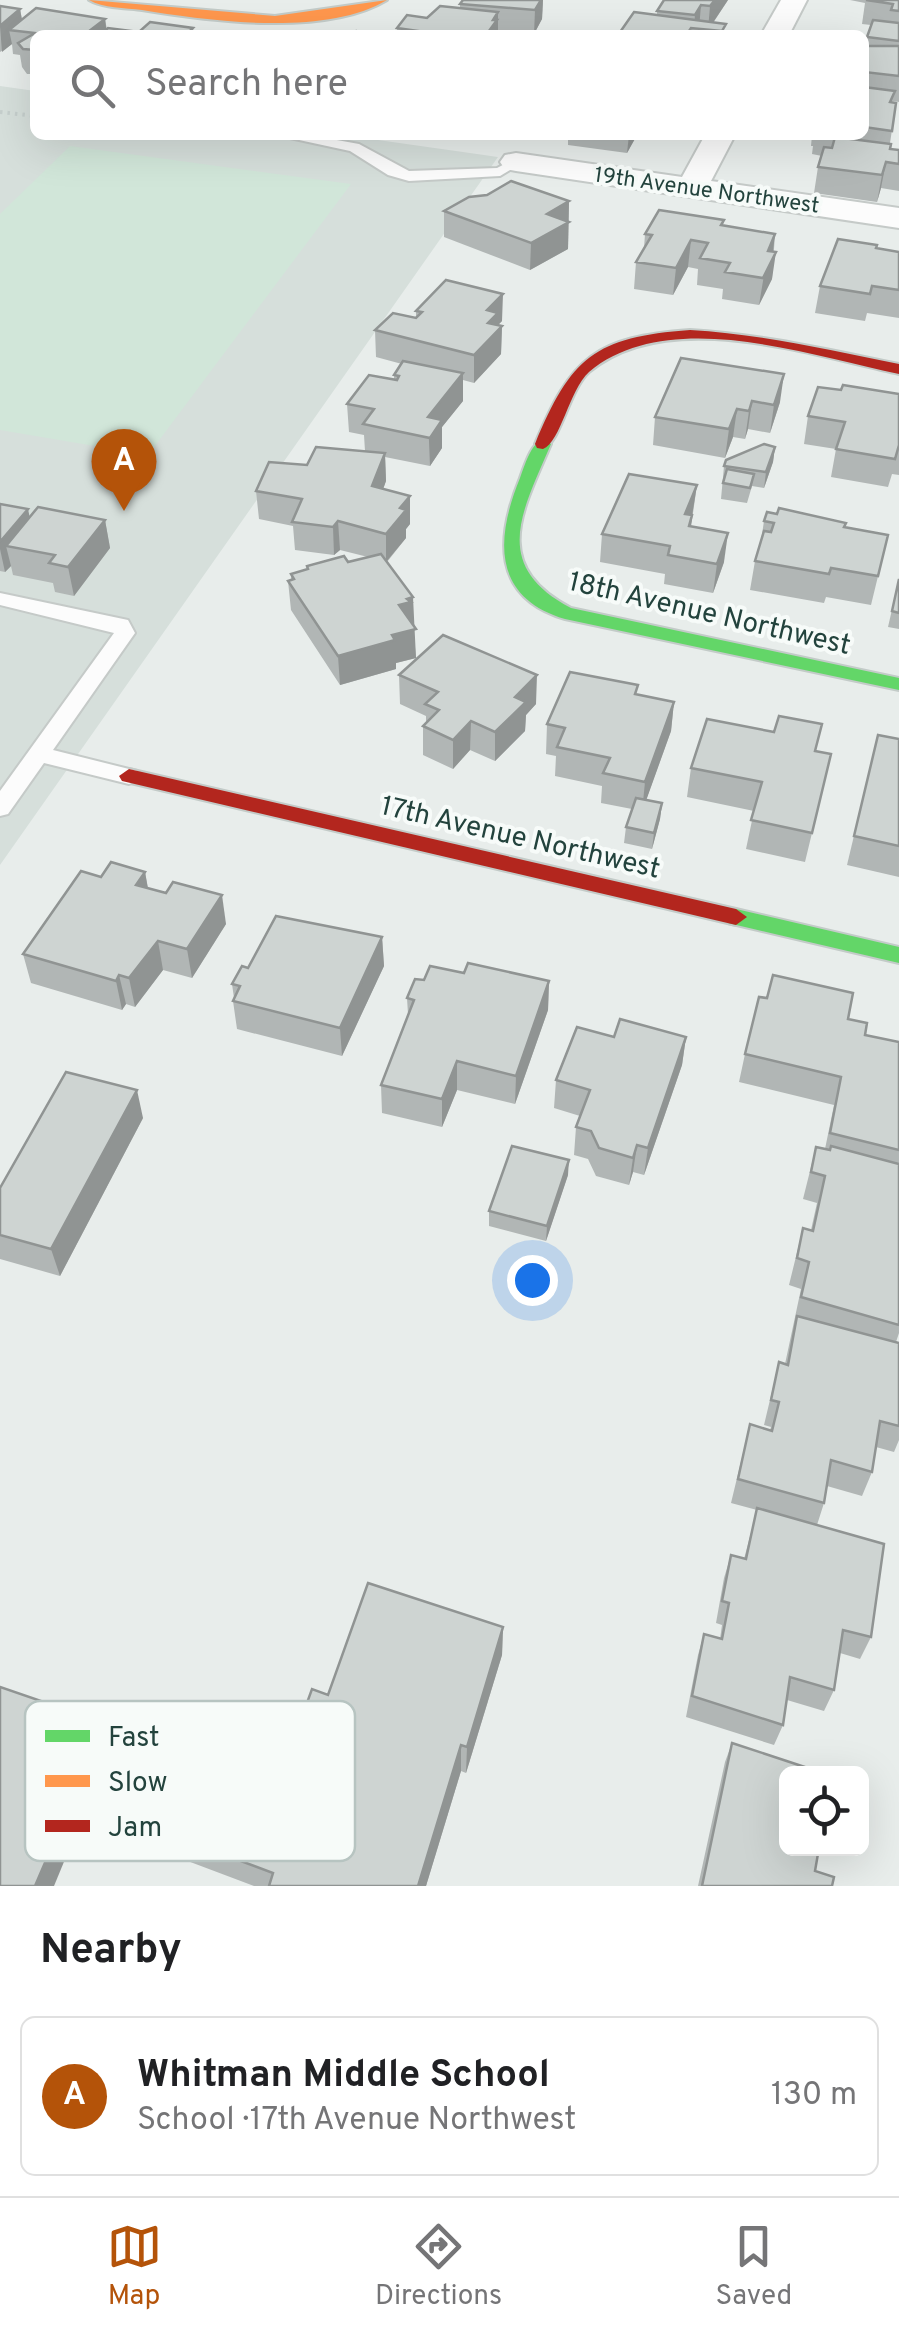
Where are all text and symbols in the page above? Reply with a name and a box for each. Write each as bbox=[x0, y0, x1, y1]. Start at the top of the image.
search box bbox=[30, 30, 869, 140]
icon: search bbox=[65, 58, 120, 113]
text: Search here bbox=[145, 61, 348, 110]
street label: 19th Avenue Northwest bbox=[592, 162, 821, 221]
pin: A bbox=[92, 428, 156, 511]
street label: 18th Avenue Northwest bbox=[565, 565, 854, 665]
street label: 17th Avenue Northwest bbox=[377, 789, 664, 889]
your location bbox=[507, 1255, 558, 1306]
legend bbox=[25, 1701, 355, 1861]
text: Fast bbox=[108, 1721, 160, 1757]
text: Slow bbox=[108, 1766, 167, 1802]
map controls bbox=[779, 1766, 869, 1856]
button: locate bbox=[779, 1766, 869, 1856]
text: Jam bbox=[108, 1811, 162, 1847]
text: Nearby bbox=[40, 1925, 182, 1978]
text: Whitman Middle School bbox=[137, 2052, 550, 2101]
text: A bbox=[63, 2076, 86, 2116]
text: 130 m bbox=[771, 2076, 857, 2116]
text: School · 17th Avenue Northwest bbox=[137, 2101, 576, 2141]
tab: Map bbox=[107, 2219, 162, 2315]
tab: Directions bbox=[375, 2219, 502, 2315]
tab: Saved bbox=[715, 2219, 792, 2315]

